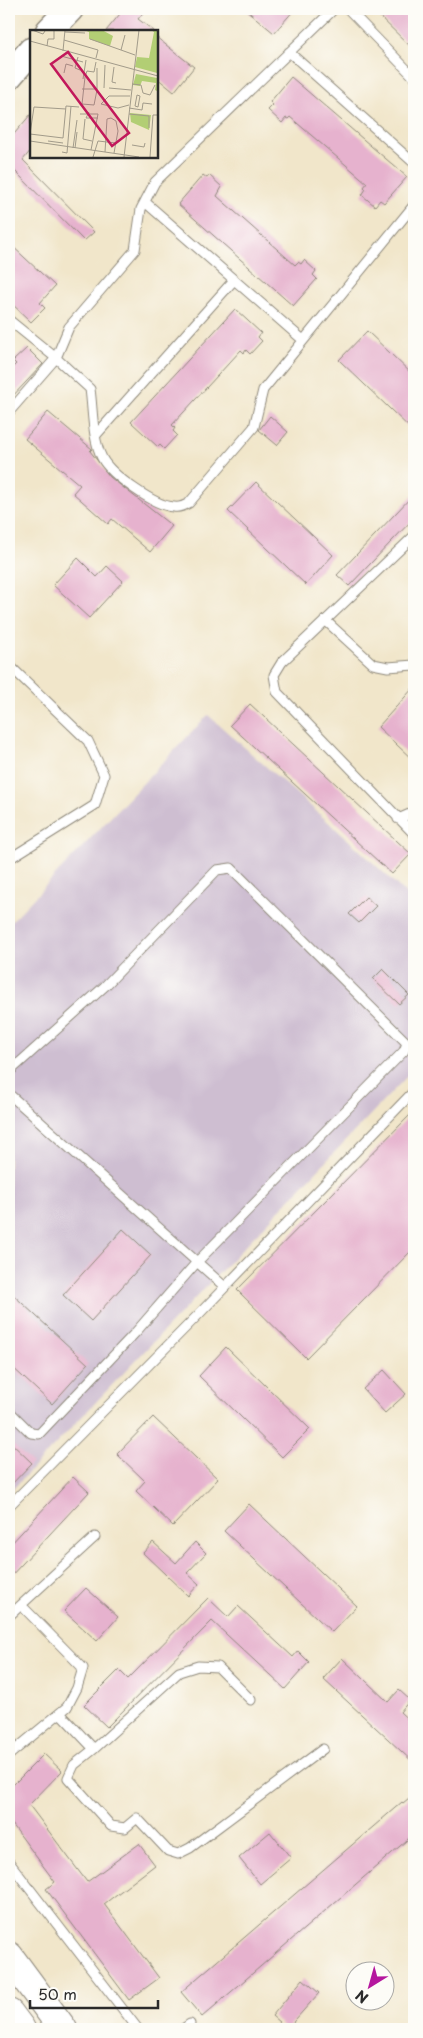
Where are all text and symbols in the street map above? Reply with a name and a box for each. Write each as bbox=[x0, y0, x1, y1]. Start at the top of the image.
inset map bbox=[30, 30, 158, 158]
north arrow bbox=[346, 1960, 396, 2010]
scale bar bbox=[30, 1978, 158, 2010]
text: 50 m bbox=[38, 1982, 77, 2005]
text: N bbox=[351, 1985, 373, 2009]

